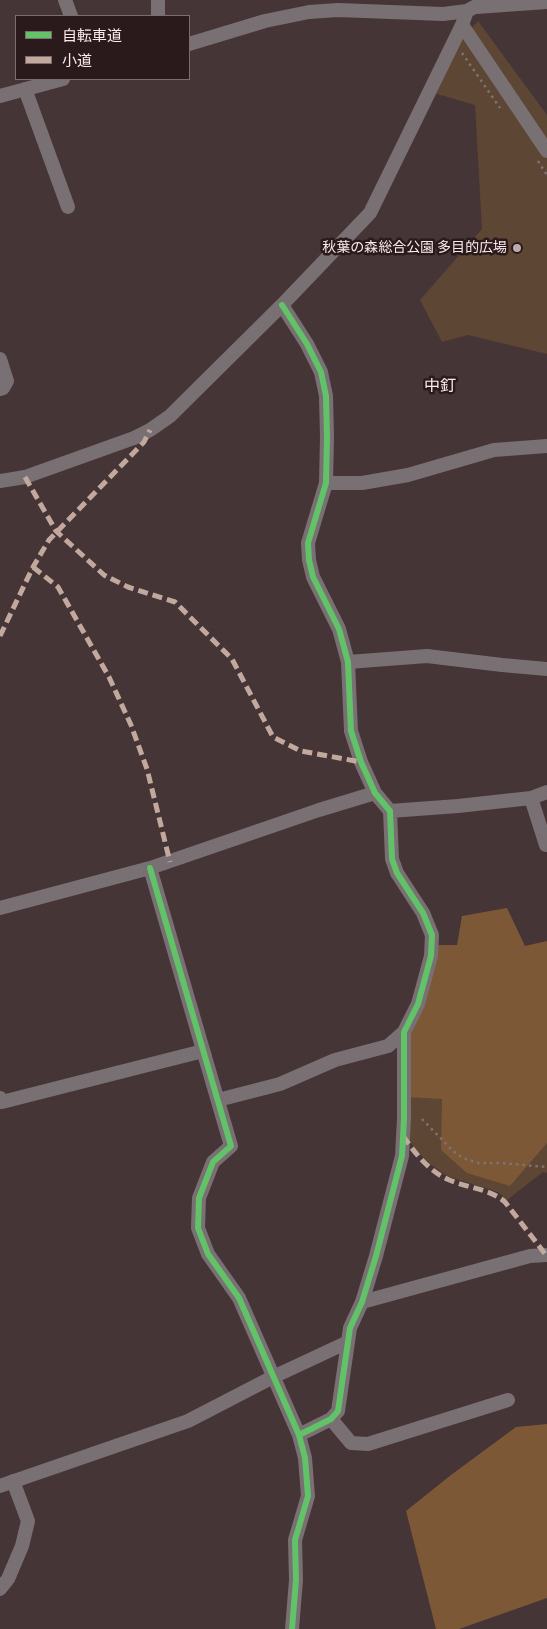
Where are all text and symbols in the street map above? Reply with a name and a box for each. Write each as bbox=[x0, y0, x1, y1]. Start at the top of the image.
legend bbox=[15, 15, 190, 80]
text: 自転車道 bbox=[62, 23, 122, 46]
text: 小道 bbox=[62, 48, 92, 71]
place label: 秋葉の森総合公園 多目的広場 bbox=[322, 240, 507, 256]
marker: 秋葉の森総合公園 多目的広場 bbox=[511, 242, 523, 254]
district label: 中釘 bbox=[424, 376, 456, 396]

